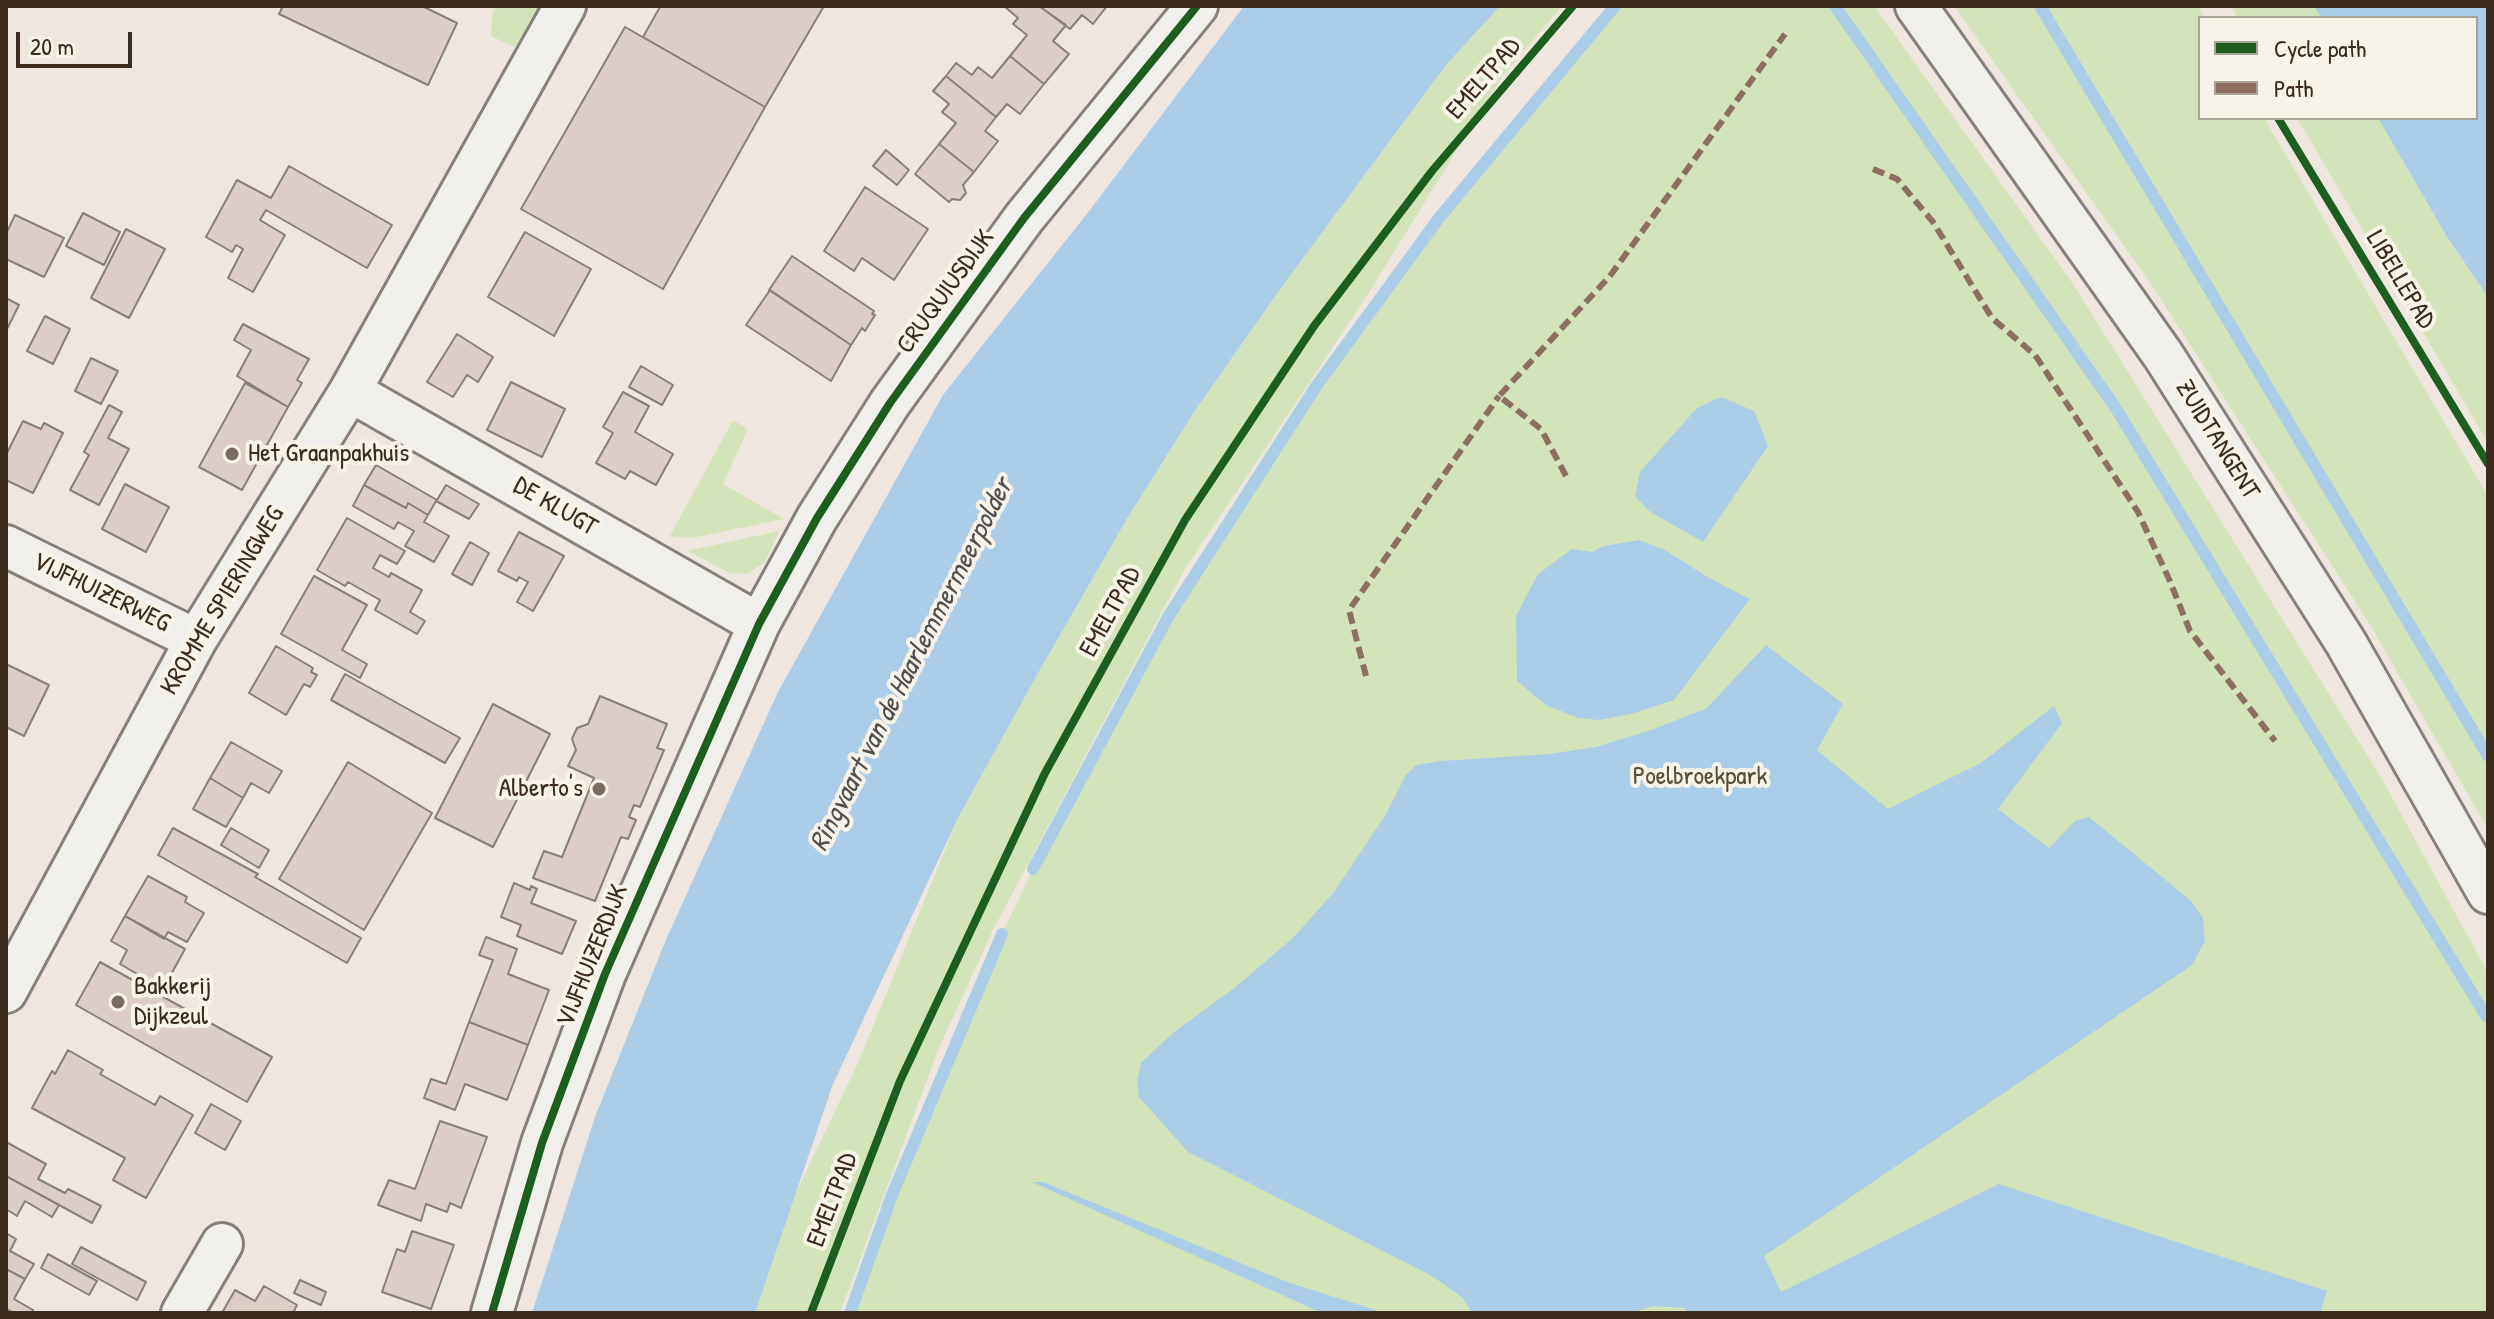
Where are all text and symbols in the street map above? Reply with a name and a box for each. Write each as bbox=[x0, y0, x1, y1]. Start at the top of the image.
scale bar bbox=[20, 16, 136, 66]
legend bbox=[2198, 16, 2478, 120]
text: 20 m bbox=[30, 30, 74, 62]
street label: EMELTPAD bbox=[1440, 32, 1528, 126]
text: Cycle path bbox=[2274, 32, 2366, 64]
text: Path bbox=[2274, 72, 2313, 104]
street label: CRUQUIUSDIJK bbox=[891, 224, 1001, 360]
street label: LIBELLEPAD bbox=[2359, 225, 2441, 335]
street label: ZUIDTANGENT bbox=[2168, 375, 2266, 505]
place label: Het Graanpakhuis bbox=[248, 438, 409, 470]
marker: Het Graanpakhuis bbox=[223, 445, 241, 463]
street label: DE KLUGT bbox=[507, 470, 603, 544]
water label: Ringvaart van de Haarlemmermeerpolder bbox=[803, 473, 1021, 857]
street label: KROMME SPIERINGWEG bbox=[154, 501, 292, 701]
street label: VIJFHUIZERWEG bbox=[27, 546, 175, 640]
street label: EMELTPAD bbox=[1074, 562, 1148, 662]
park label: Poelbroekpark bbox=[1633, 761, 1767, 793]
place label: Alberto's bbox=[499, 773, 583, 805]
marker: Alberto's bbox=[590, 780, 608, 798]
street label: VIJFHUIZERDIJK bbox=[550, 880, 636, 1032]
place label: Bakkerij Dijkzeul bbox=[134, 971, 211, 1032]
marker: Bakkerij Dijkzeul bbox=[109, 993, 127, 1011]
street label: EMELTPAD bbox=[801, 1149, 865, 1251]

